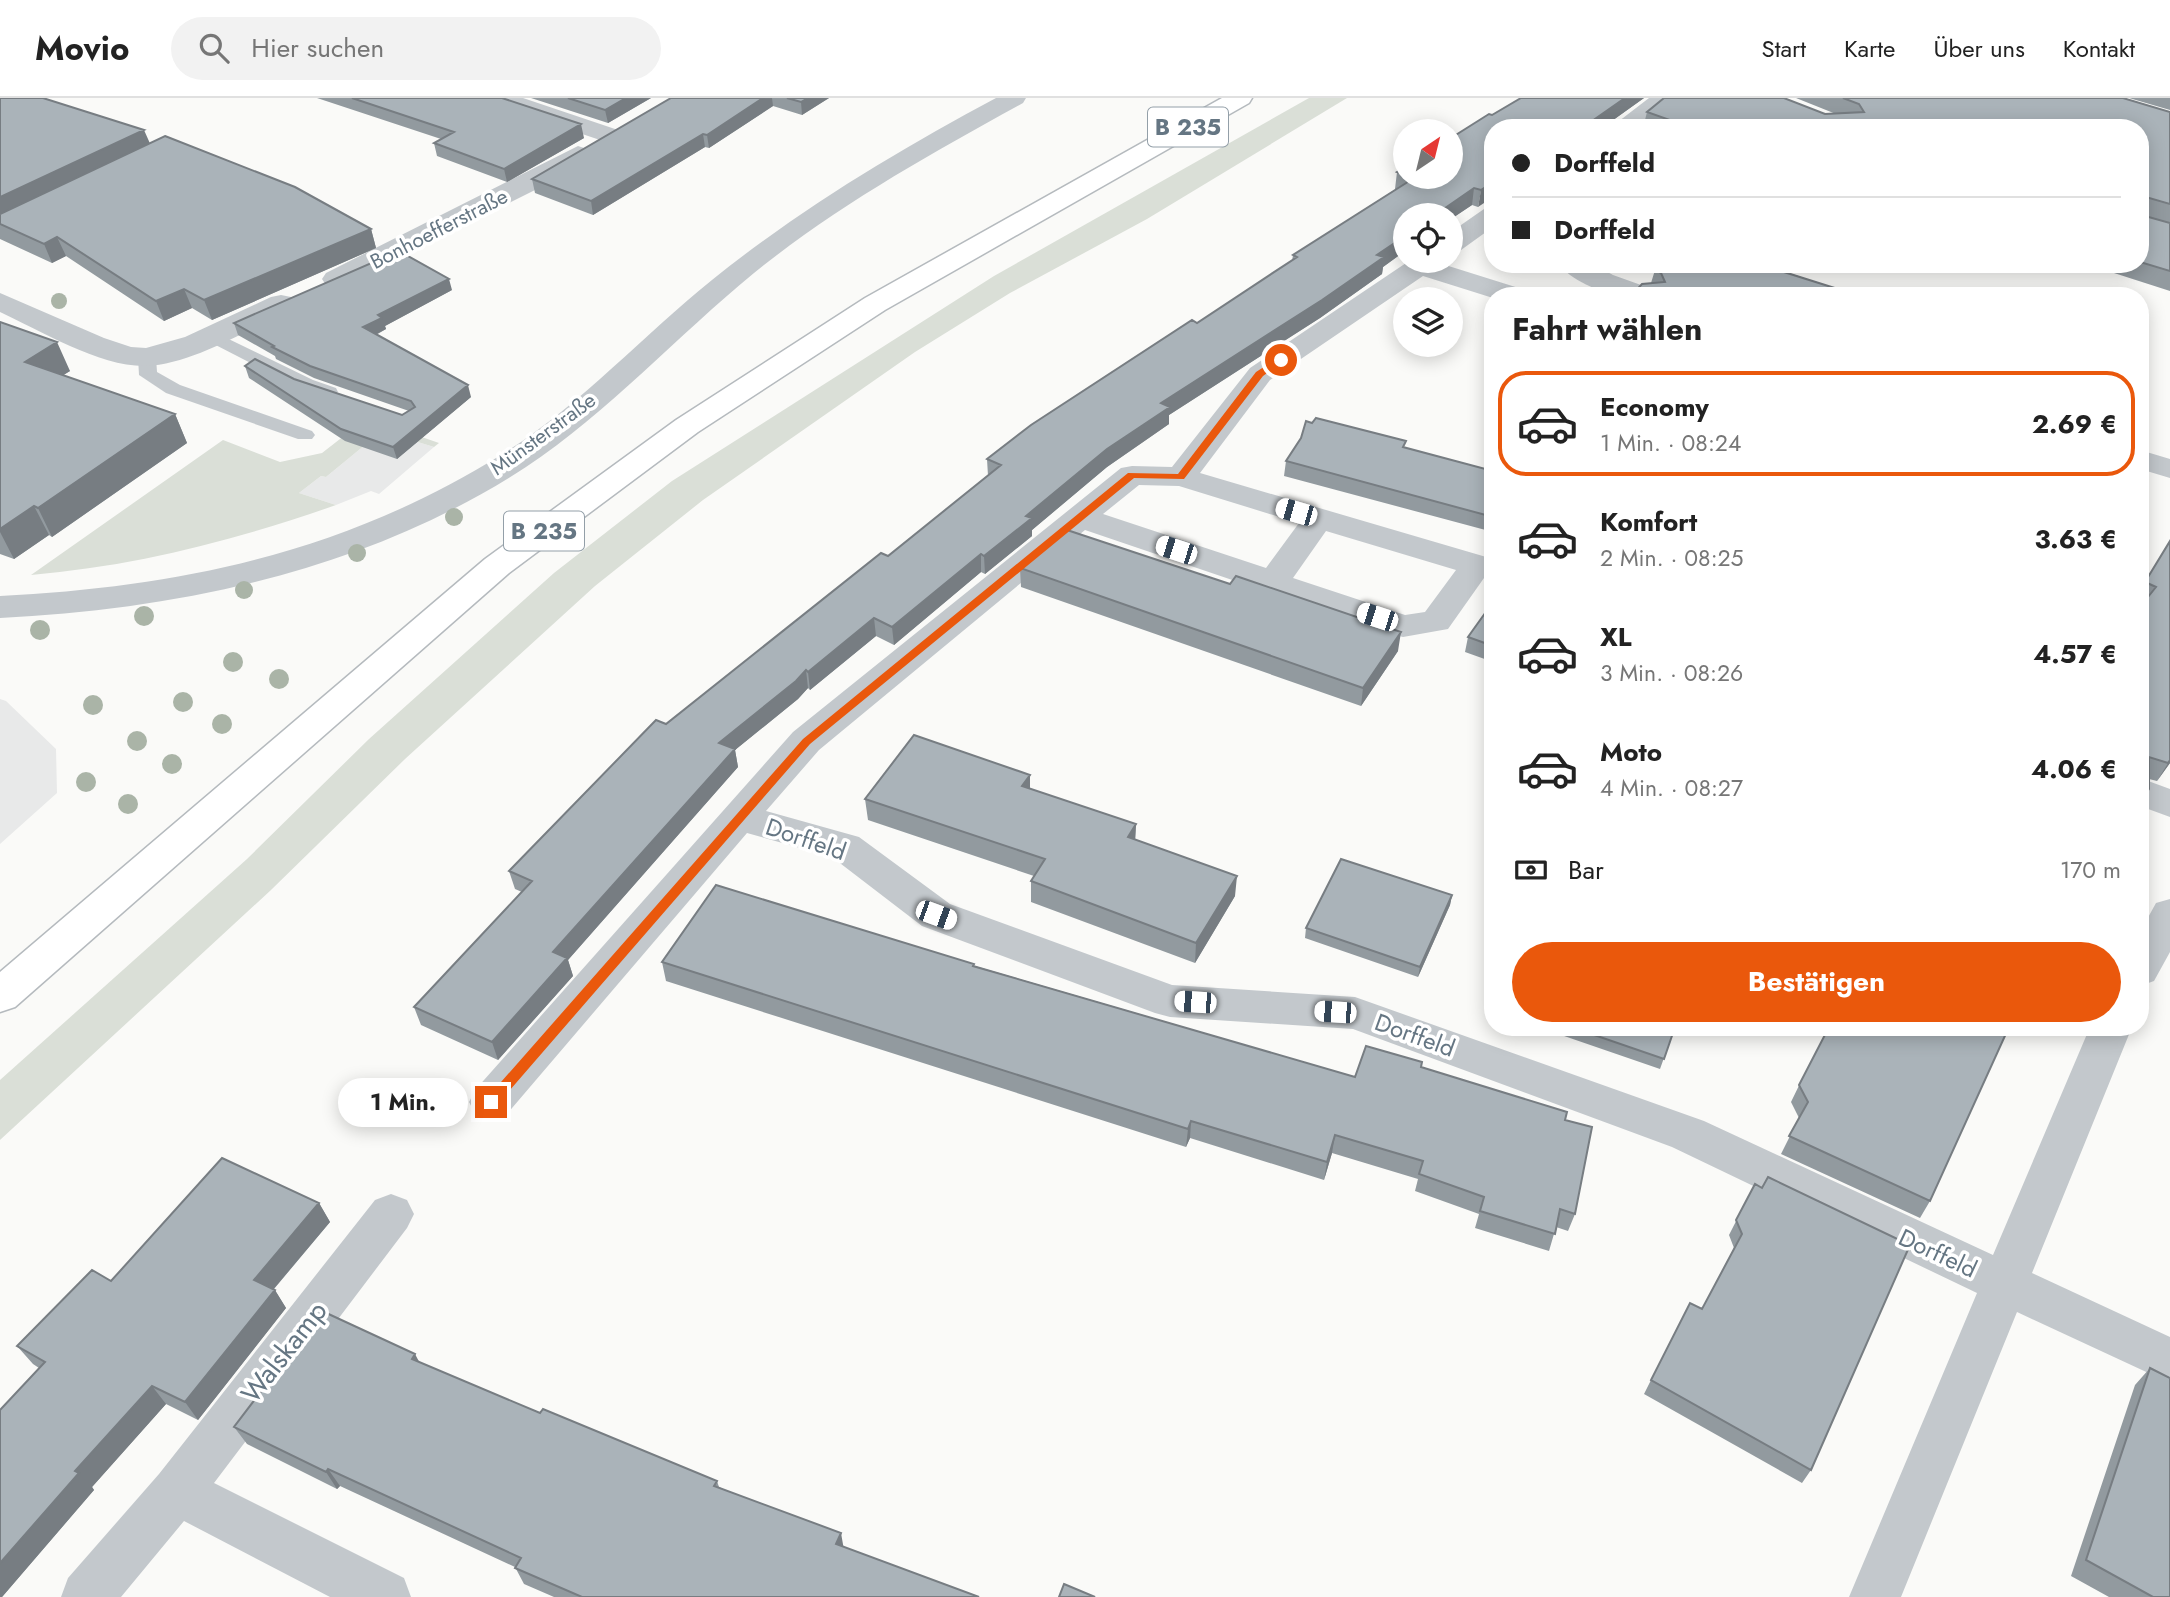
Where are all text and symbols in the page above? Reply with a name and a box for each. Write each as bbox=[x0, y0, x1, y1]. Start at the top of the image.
search box bbox=[171, 17, 661, 80]
text: Movio bbox=[35, 25, 129, 72]
icon: search bbox=[195, 29, 233, 67]
text: Hier suchen bbox=[251, 29, 384, 67]
text: Start bbox=[1762, 31, 1806, 66]
text: Karte bbox=[1844, 31, 1895, 66]
text: Über uns bbox=[1933, 31, 2025, 66]
text: Kontakt bbox=[2063, 31, 2135, 66]
road number: B 235 bbox=[1148, 108, 1228, 146]
north arrow bbox=[1393, 119, 1463, 189]
map controls bbox=[1393, 119, 1463, 357]
text: Dorffeld bbox=[1554, 144, 1655, 182]
street label: Bonhoefferstraße bbox=[365, 181, 513, 277]
button: locate bbox=[1393, 203, 1463, 273]
text: Dorffeld bbox=[1554, 211, 1655, 249]
button: layers bbox=[1393, 287, 1463, 357]
text: Fahrt wählen bbox=[1512, 306, 1702, 352]
route start bbox=[1265, 344, 1297, 376]
street label: Münsterstraße bbox=[484, 385, 602, 483]
text: Economy bbox=[1600, 388, 1709, 426]
icon: car bbox=[1516, 392, 1579, 455]
text: 2.69 € bbox=[2032, 405, 2117, 443]
text: 1 Min. · 08:24 bbox=[1600, 426, 1741, 460]
car bbox=[1273, 496, 1320, 528]
text: Komfort bbox=[1600, 503, 1697, 541]
icon: car bbox=[1516, 507, 1579, 570]
road number: B 235 bbox=[504, 512, 584, 550]
text: 3.63 € bbox=[2035, 520, 2117, 558]
car bbox=[1153, 534, 1200, 566]
text: 2 Min. · 08:25 bbox=[1600, 541, 1744, 575]
car bbox=[1354, 601, 1401, 633]
text: XL bbox=[1600, 618, 1632, 656]
icon: car bbox=[1516, 622, 1579, 685]
text: 4.57 € bbox=[2033, 635, 2117, 673]
text: 3 Min. · 08:26 bbox=[1600, 656, 1743, 690]
text: Moto bbox=[1600, 733, 1662, 771]
icon: car bbox=[1516, 737, 1579, 800]
text: 4.06 € bbox=[2031, 750, 2117, 788]
text: 4 Min. · 08:27 bbox=[1600, 771, 1743, 805]
street label: Dorffeld bbox=[761, 809, 851, 869]
icon: cash bbox=[1512, 851, 1550, 889]
text: Bar bbox=[1568, 851, 1604, 889]
text: 170 m bbox=[2060, 853, 2121, 887]
car bbox=[913, 898, 960, 932]
button: Bestätigen bbox=[1512, 942, 2121, 1022]
car bbox=[1174, 990, 1217, 1014]
car bbox=[1314, 1000, 1357, 1024]
street label: Dorffeld bbox=[1370, 1004, 1460, 1066]
callout: 1 Min. bbox=[337, 1077, 466, 1126]
text: 1 Min. bbox=[370, 1085, 436, 1119]
route end bbox=[475, 1086, 507, 1118]
street label: Dorffeld bbox=[1893, 1220, 1983, 1286]
street label: Walskamp bbox=[231, 1292, 337, 1412]

